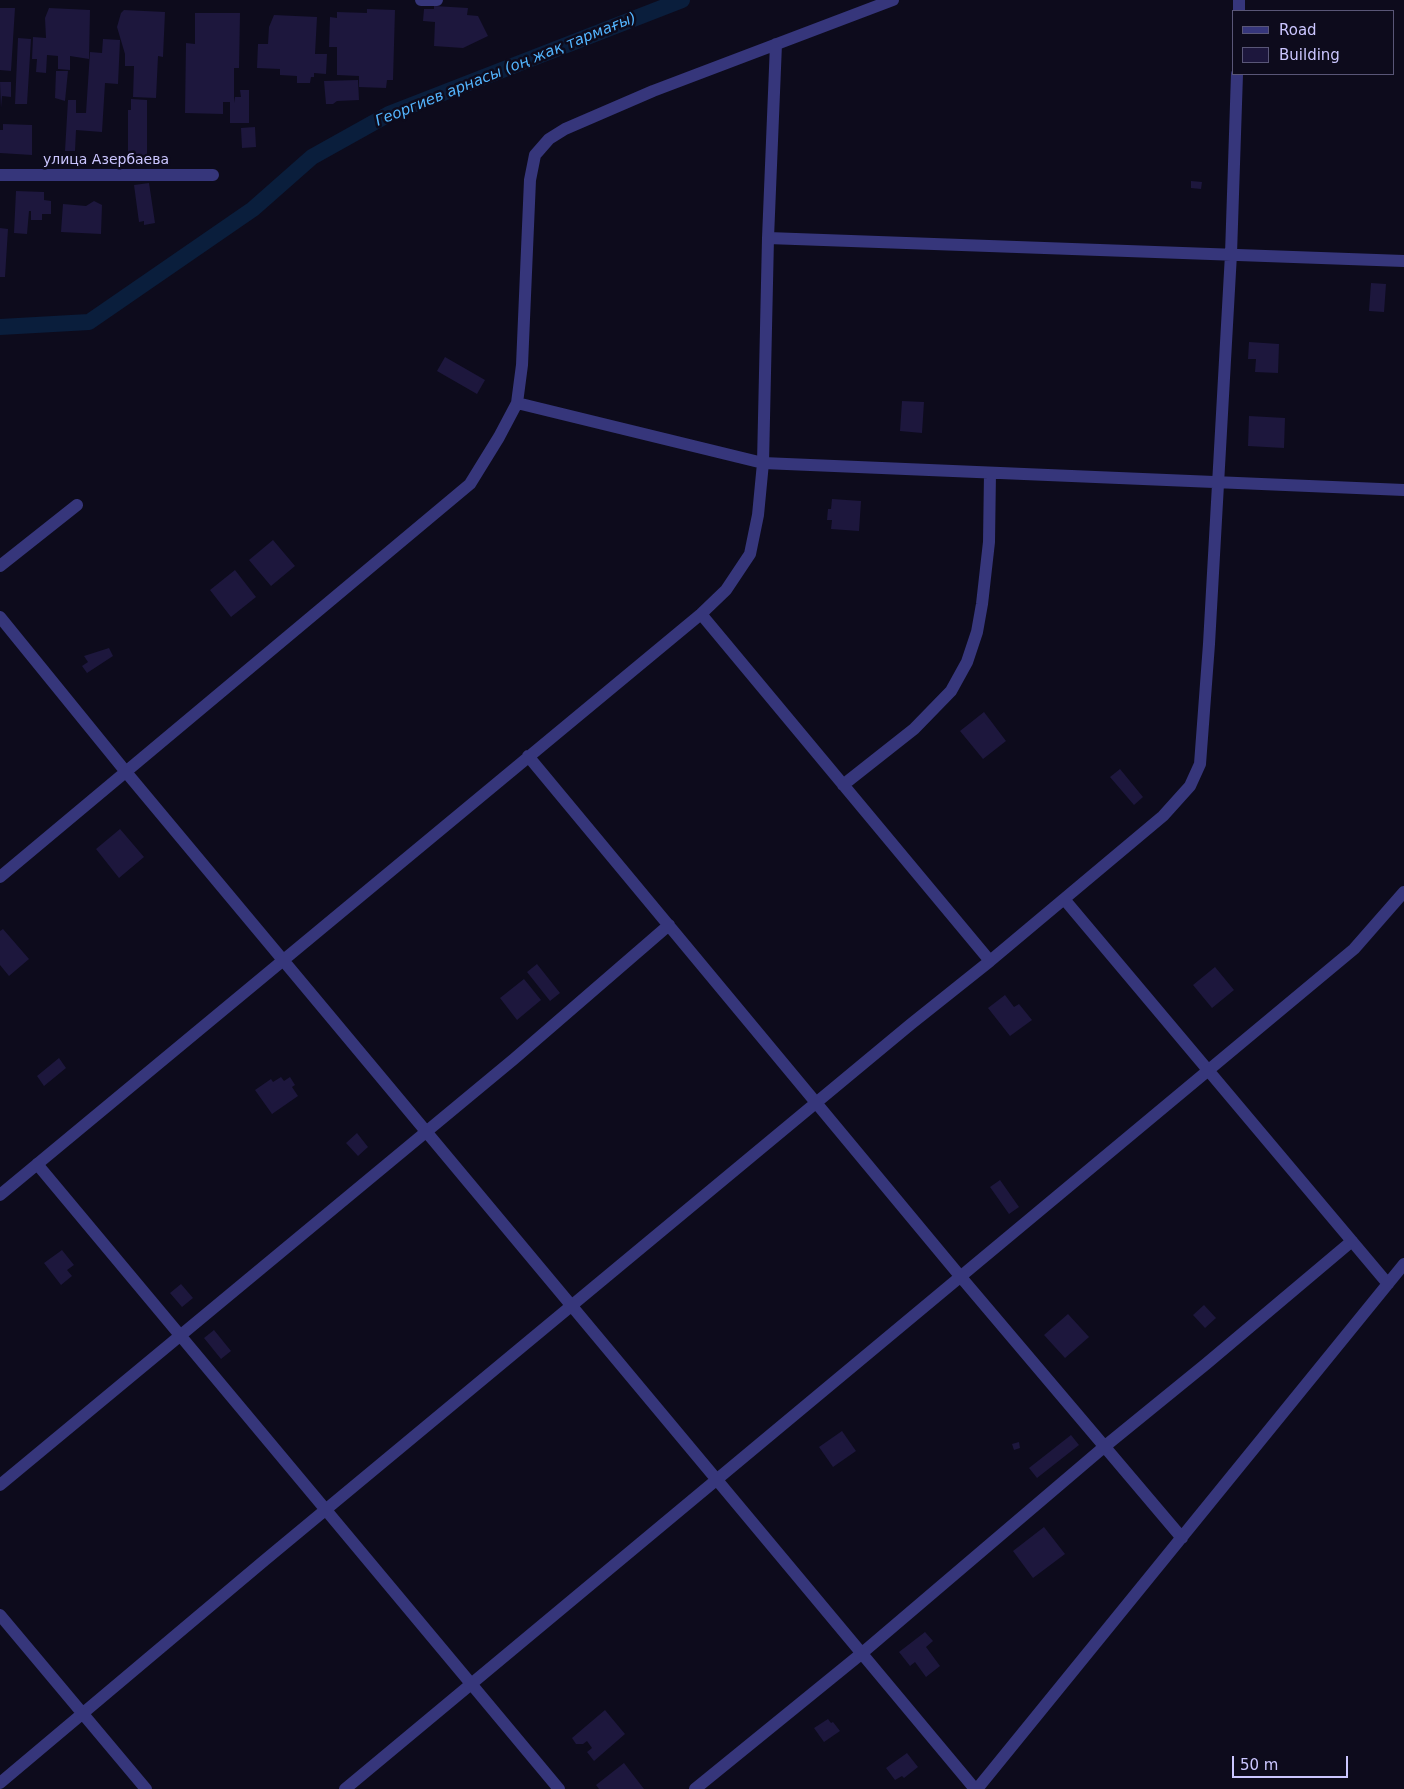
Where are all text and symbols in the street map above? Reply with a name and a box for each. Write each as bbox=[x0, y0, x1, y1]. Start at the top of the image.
water label: Георгиев арнасы (оң жақ тармағы) bbox=[373, 9, 639, 131]
legend bbox=[1232, 10, 1394, 75]
text: Road bbox=[1279, 21, 1317, 39]
text: Building bbox=[1279, 46, 1340, 64]
street label: улица Азербаева bbox=[43, 152, 169, 168]
scale bar bbox=[1234, 1746, 1350, 1778]
text: 50 m bbox=[1240, 1756, 1278, 1774]

